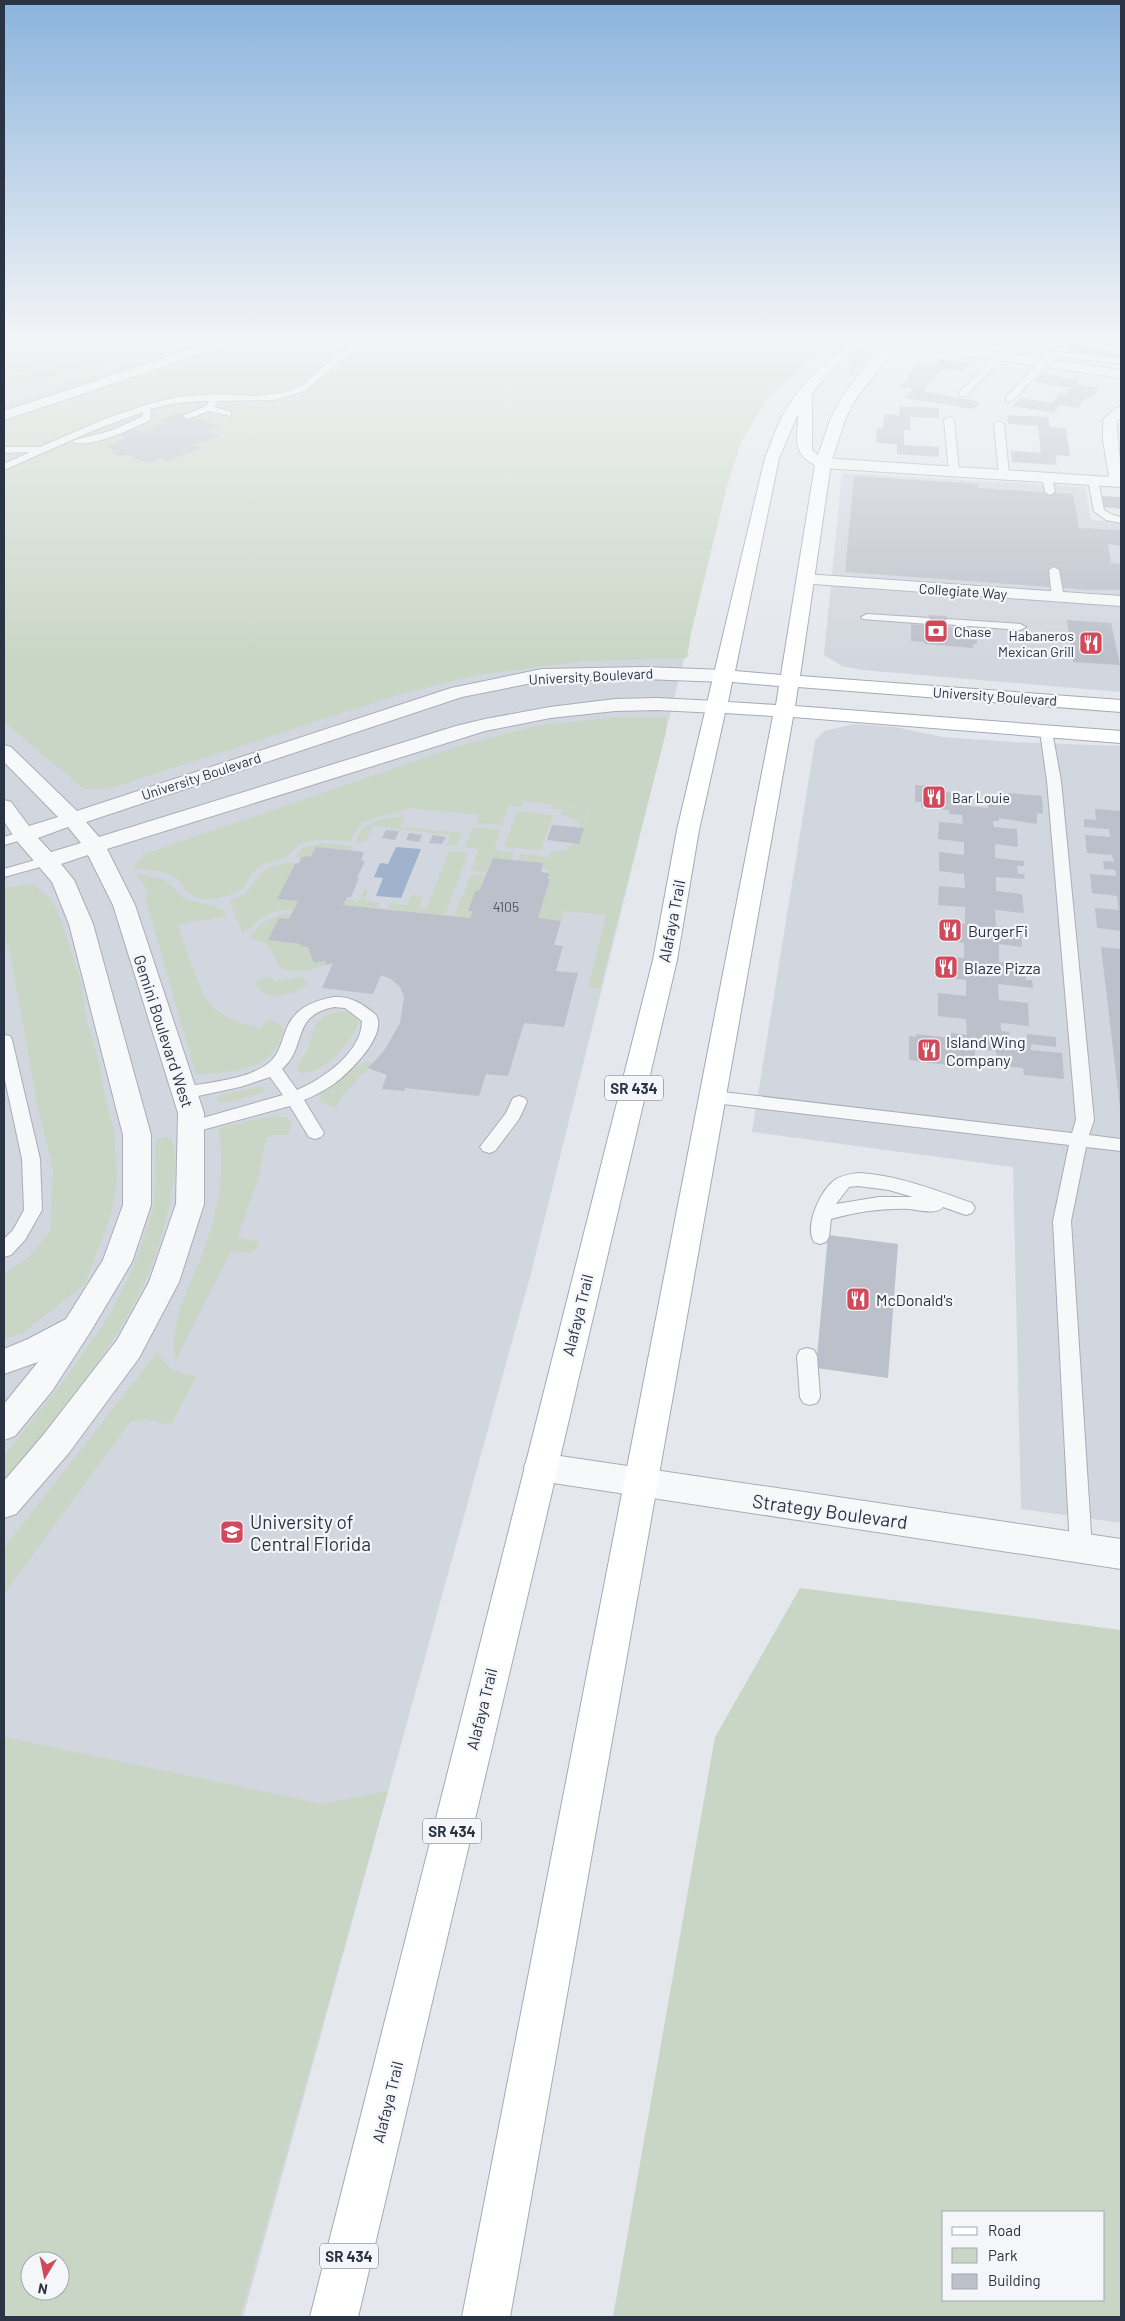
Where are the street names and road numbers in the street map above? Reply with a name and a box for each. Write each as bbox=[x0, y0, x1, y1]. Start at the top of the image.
street label: Collegiate Way bbox=[918, 579, 1008, 603]
street label: University Boulevard bbox=[528, 664, 654, 688]
street label: University Boulevard bbox=[932, 683, 1058, 709]
street label: University Boulevard bbox=[139, 749, 263, 803]
street label: Alafaya Trail bbox=[654, 878, 688, 964]
street label: Gemini Boulevard West bbox=[130, 952, 198, 1110]
road number: SR 434 bbox=[605, 1076, 663, 1100]
street label: Alafaya Trail bbox=[558, 1272, 596, 1358]
street label: Strategy Boulevard bbox=[751, 1489, 909, 1533]
street label: Alafaya Trail bbox=[462, 1666, 500, 1752]
road number: SR 434 bbox=[423, 1818, 481, 1844]
street label: Alafaya Trail bbox=[368, 2059, 406, 2145]
road number: SR 434 bbox=[320, 2244, 378, 2268]

